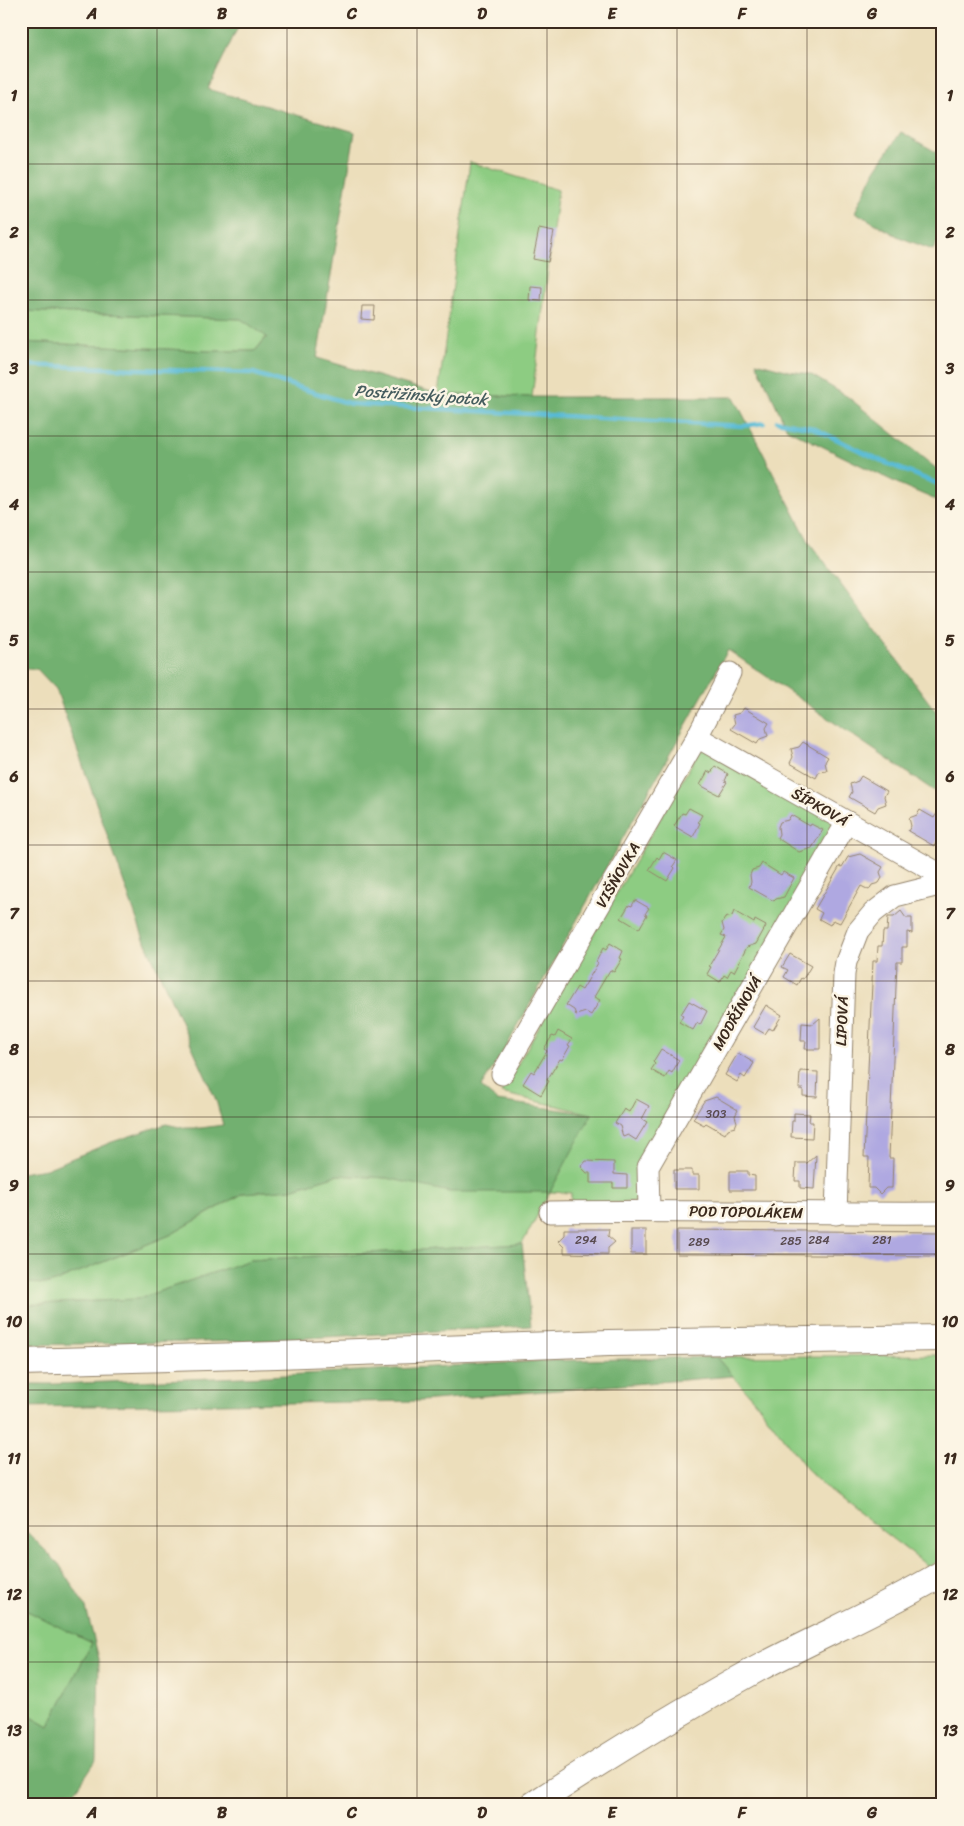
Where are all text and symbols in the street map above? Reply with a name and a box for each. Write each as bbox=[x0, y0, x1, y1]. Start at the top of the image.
text: A bbox=[86, 0, 97, 28]
text: B bbox=[217, 0, 228, 28]
text: C bbox=[346, 0, 358, 28]
text: D bbox=[477, 0, 487, 28]
text: E bbox=[608, 0, 618, 28]
text: F bbox=[737, 0, 748, 28]
text: G bbox=[866, 0, 878, 28]
text: 1 bbox=[11, 81, 18, 110]
text: 1 bbox=[947, 81, 954, 110]
text: 2 bbox=[8, 218, 19, 247]
text: 2 bbox=[944, 218, 955, 247]
text: 3 bbox=[9, 354, 19, 383]
text: 3 bbox=[945, 354, 955, 383]
water label: Postřižínský potok bbox=[354, 376, 491, 414]
text: 4 bbox=[8, 490, 19, 519]
text: 4 bbox=[944, 490, 955, 519]
text: 5 bbox=[9, 626, 19, 655]
text: 5 bbox=[945, 626, 955, 655]
text: 6 bbox=[8, 762, 19, 791]
text: 6 bbox=[944, 762, 955, 791]
street label: ŠÍPKOVÁ bbox=[787, 781, 855, 834]
street label: VIŠŇOVKA bbox=[589, 837, 647, 913]
text: 7 bbox=[9, 899, 20, 928]
text: 7 bbox=[945, 899, 956, 928]
street label: MODŘÍNOVÁ bbox=[705, 969, 770, 1055]
street label: LIPOVÁ bbox=[828, 993, 856, 1047]
text: 8 bbox=[8, 1035, 19, 1064]
text: 8 bbox=[944, 1035, 955, 1064]
house number: 303 bbox=[706, 1103, 727, 1125]
text: 9 bbox=[9, 1171, 19, 1200]
text: 9 bbox=[945, 1171, 955, 1200]
street label: POD TOPOLÁKEM bbox=[689, 1198, 804, 1226]
house number: 294 bbox=[575, 1229, 597, 1251]
house number: 284 bbox=[808, 1229, 830, 1251]
house number: 281 bbox=[872, 1229, 892, 1251]
house number: 285 bbox=[780, 1230, 802, 1252]
house number: 289 bbox=[688, 1231, 710, 1253]
text: 10 bbox=[6, 1307, 22, 1336]
text: 10 bbox=[942, 1307, 958, 1336]
text: 11 bbox=[7, 1444, 21, 1473]
text: 11 bbox=[943, 1444, 957, 1473]
text: 12 bbox=[6, 1580, 23, 1609]
text: 12 bbox=[942, 1580, 959, 1609]
text: 13 bbox=[6, 1716, 22, 1745]
text: 13 bbox=[942, 1716, 958, 1745]
text: A bbox=[86, 1798, 97, 1826]
text: B bbox=[217, 1798, 228, 1826]
text: C bbox=[346, 1798, 358, 1826]
text: D bbox=[477, 1798, 487, 1826]
text: E bbox=[608, 1798, 618, 1826]
text: F bbox=[737, 1798, 748, 1826]
text: G bbox=[866, 1798, 878, 1826]

